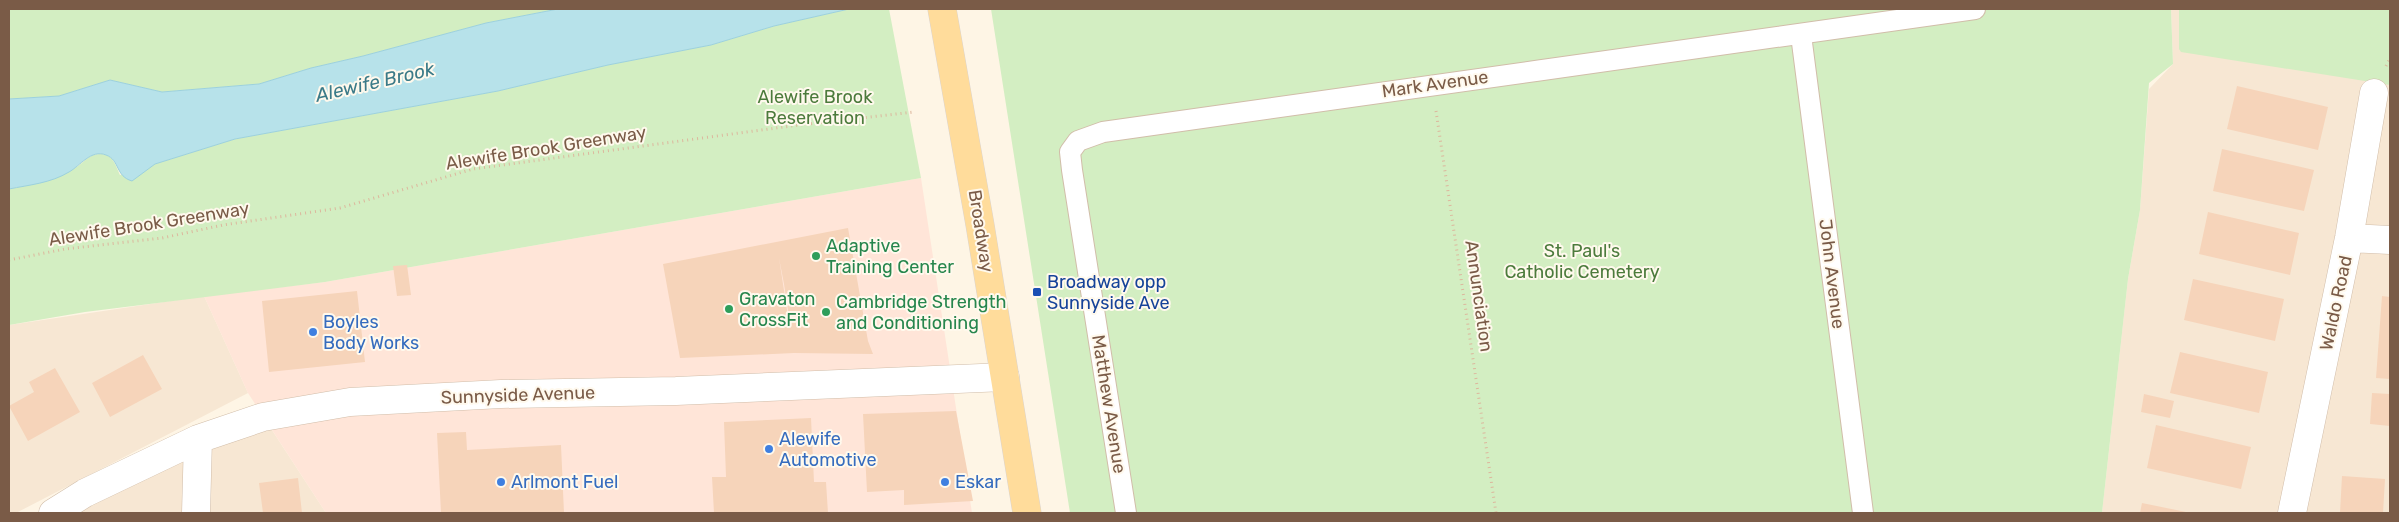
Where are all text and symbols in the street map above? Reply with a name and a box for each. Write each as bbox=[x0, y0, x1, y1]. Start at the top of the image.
water label: Alewife Brook bbox=[312, 57, 437, 107]
street label: Mark Avenue bbox=[1380, 66, 1490, 102]
park label: Alewife Brook Reservation bbox=[758, 86, 873, 129]
street label: Alewife Brook Greenway bbox=[444, 121, 648, 175]
street label: Broadway bbox=[964, 188, 998, 274]
street label: Alewife Brook Greenway bbox=[47, 197, 251, 251]
street label: John Avenue bbox=[1814, 218, 1850, 330]
place label: Adaptive Training Center bbox=[826, 235, 954, 278]
street label: Annunciation bbox=[1460, 239, 1498, 353]
park label: St. Paul's Catholic Cemetery bbox=[1504, 240, 1660, 283]
marker: Adaptive Training Center bbox=[810, 250, 822, 262]
street label: Waldo Road bbox=[2315, 254, 2357, 352]
place label: Broadway opp Sunnyside Ave bbox=[1047, 271, 1170, 314]
marker: Broadway opp Sunnyside Ave bbox=[1031, 286, 1043, 298]
place label: Gravaton CrossFit bbox=[739, 288, 815, 331]
place label: Cambridge Strength and Conditioning bbox=[836, 291, 1006, 334]
marker: Gravaton CrossFit bbox=[723, 303, 735, 315]
marker: Cambridge Strength and Conditioning bbox=[820, 306, 832, 318]
place label: Boyles Body Works bbox=[323, 311, 419, 354]
marker: Boyles Body Works bbox=[307, 326, 319, 338]
street label: Matthew Avenue bbox=[1087, 333, 1131, 475]
street label: Sunnyside Avenue bbox=[440, 381, 596, 409]
place label: Alewife Automotive bbox=[779, 428, 877, 471]
marker: Alewife Automotive bbox=[763, 443, 775, 455]
place label: Arlmont Fuel bbox=[511, 471, 618, 493]
place label: Eskar bbox=[955, 471, 1001, 493]
marker: Arlmont Fuel bbox=[495, 476, 507, 488]
marker: Eskar bbox=[939, 476, 951, 488]

